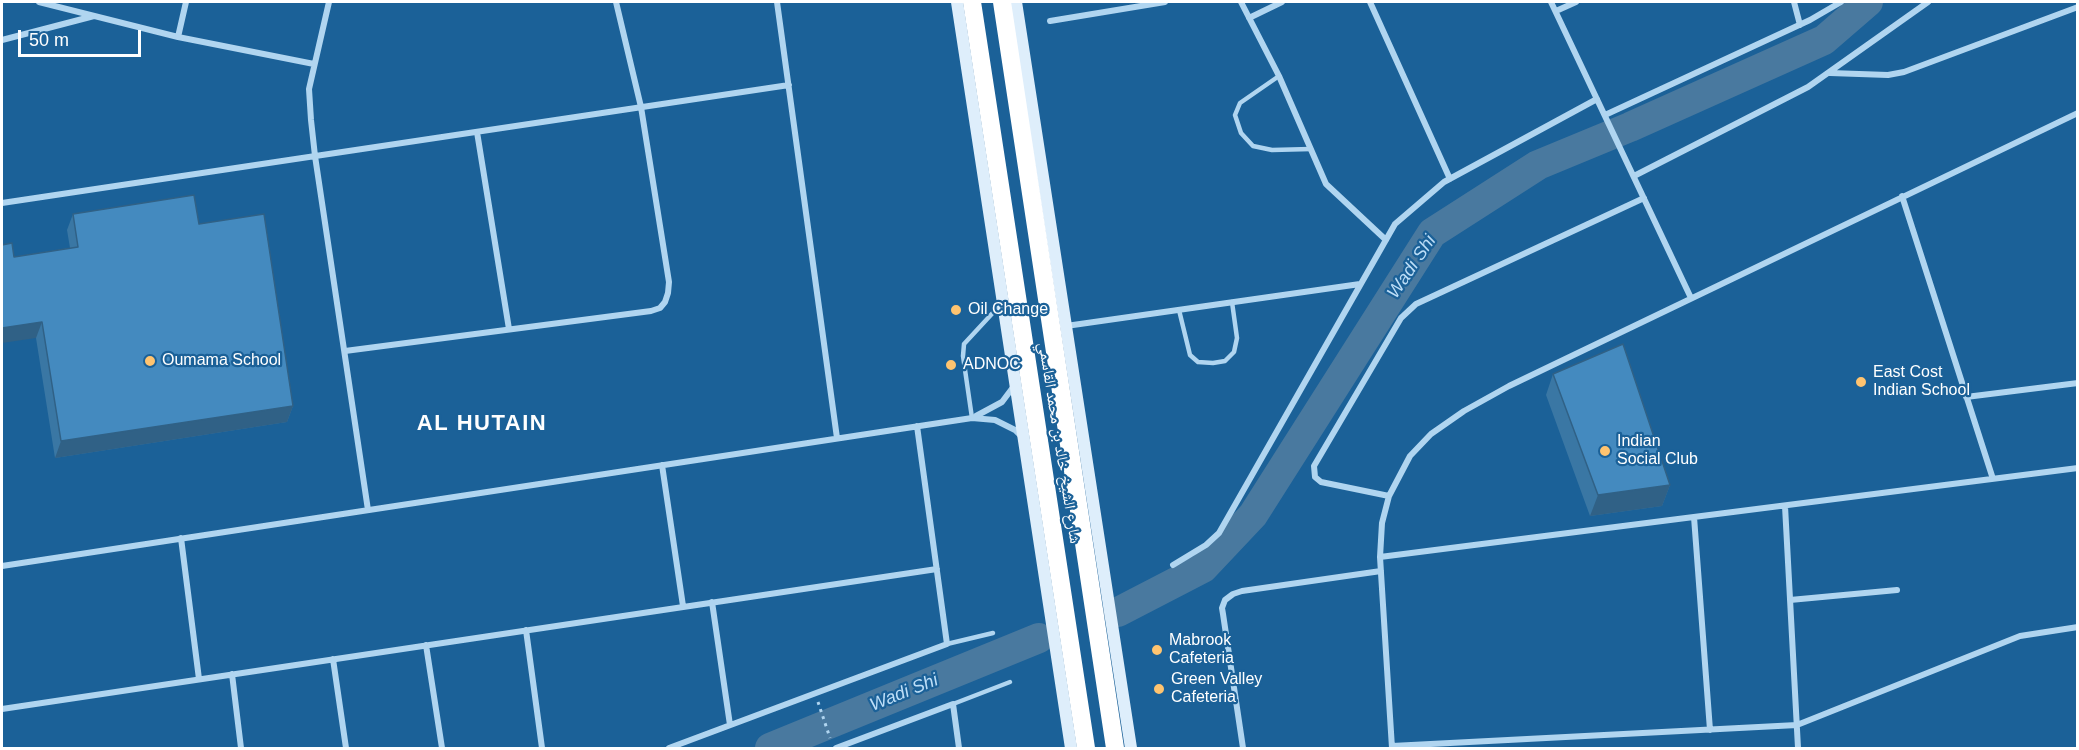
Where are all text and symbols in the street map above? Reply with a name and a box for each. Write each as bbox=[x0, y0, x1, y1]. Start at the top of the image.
scale bar bbox=[21, 18, 144, 56]
text: 50 m bbox=[29, 30, 69, 50]
water label: Wadi Shi bbox=[1383, 231, 1441, 303]
place label: Oil Change bbox=[968, 300, 1048, 320]
marker: Oil Change bbox=[949, 303, 963, 317]
street label: شارع الشيخ خالد بن محمد القاسمي bbox=[1034, 341, 1084, 545]
place label: Oumama School bbox=[162, 351, 281, 371]
marker: Oumama School bbox=[143, 354, 157, 368]
place label: ADNOC bbox=[963, 355, 1021, 375]
marker: ADNOC bbox=[944, 358, 958, 372]
place label: East Cost Indian School bbox=[1873, 363, 1970, 401]
marker: East Cost Indian School bbox=[1854, 375, 1868, 389]
district label: AL HUTAIN bbox=[417, 411, 547, 437]
place label: Indian Social Club bbox=[1617, 432, 1698, 470]
marker: Indian Social Club bbox=[1598, 444, 1612, 458]
place label: Mabrook Cafeteria bbox=[1169, 631, 1234, 669]
marker: Mabrook Cafeteria bbox=[1150, 643, 1164, 657]
water label: Wadi Shi bbox=[867, 670, 941, 716]
place label: Green Valley Cafeteria bbox=[1171, 670, 1262, 708]
marker: Green Valley Cafeteria bbox=[1152, 682, 1166, 696]

